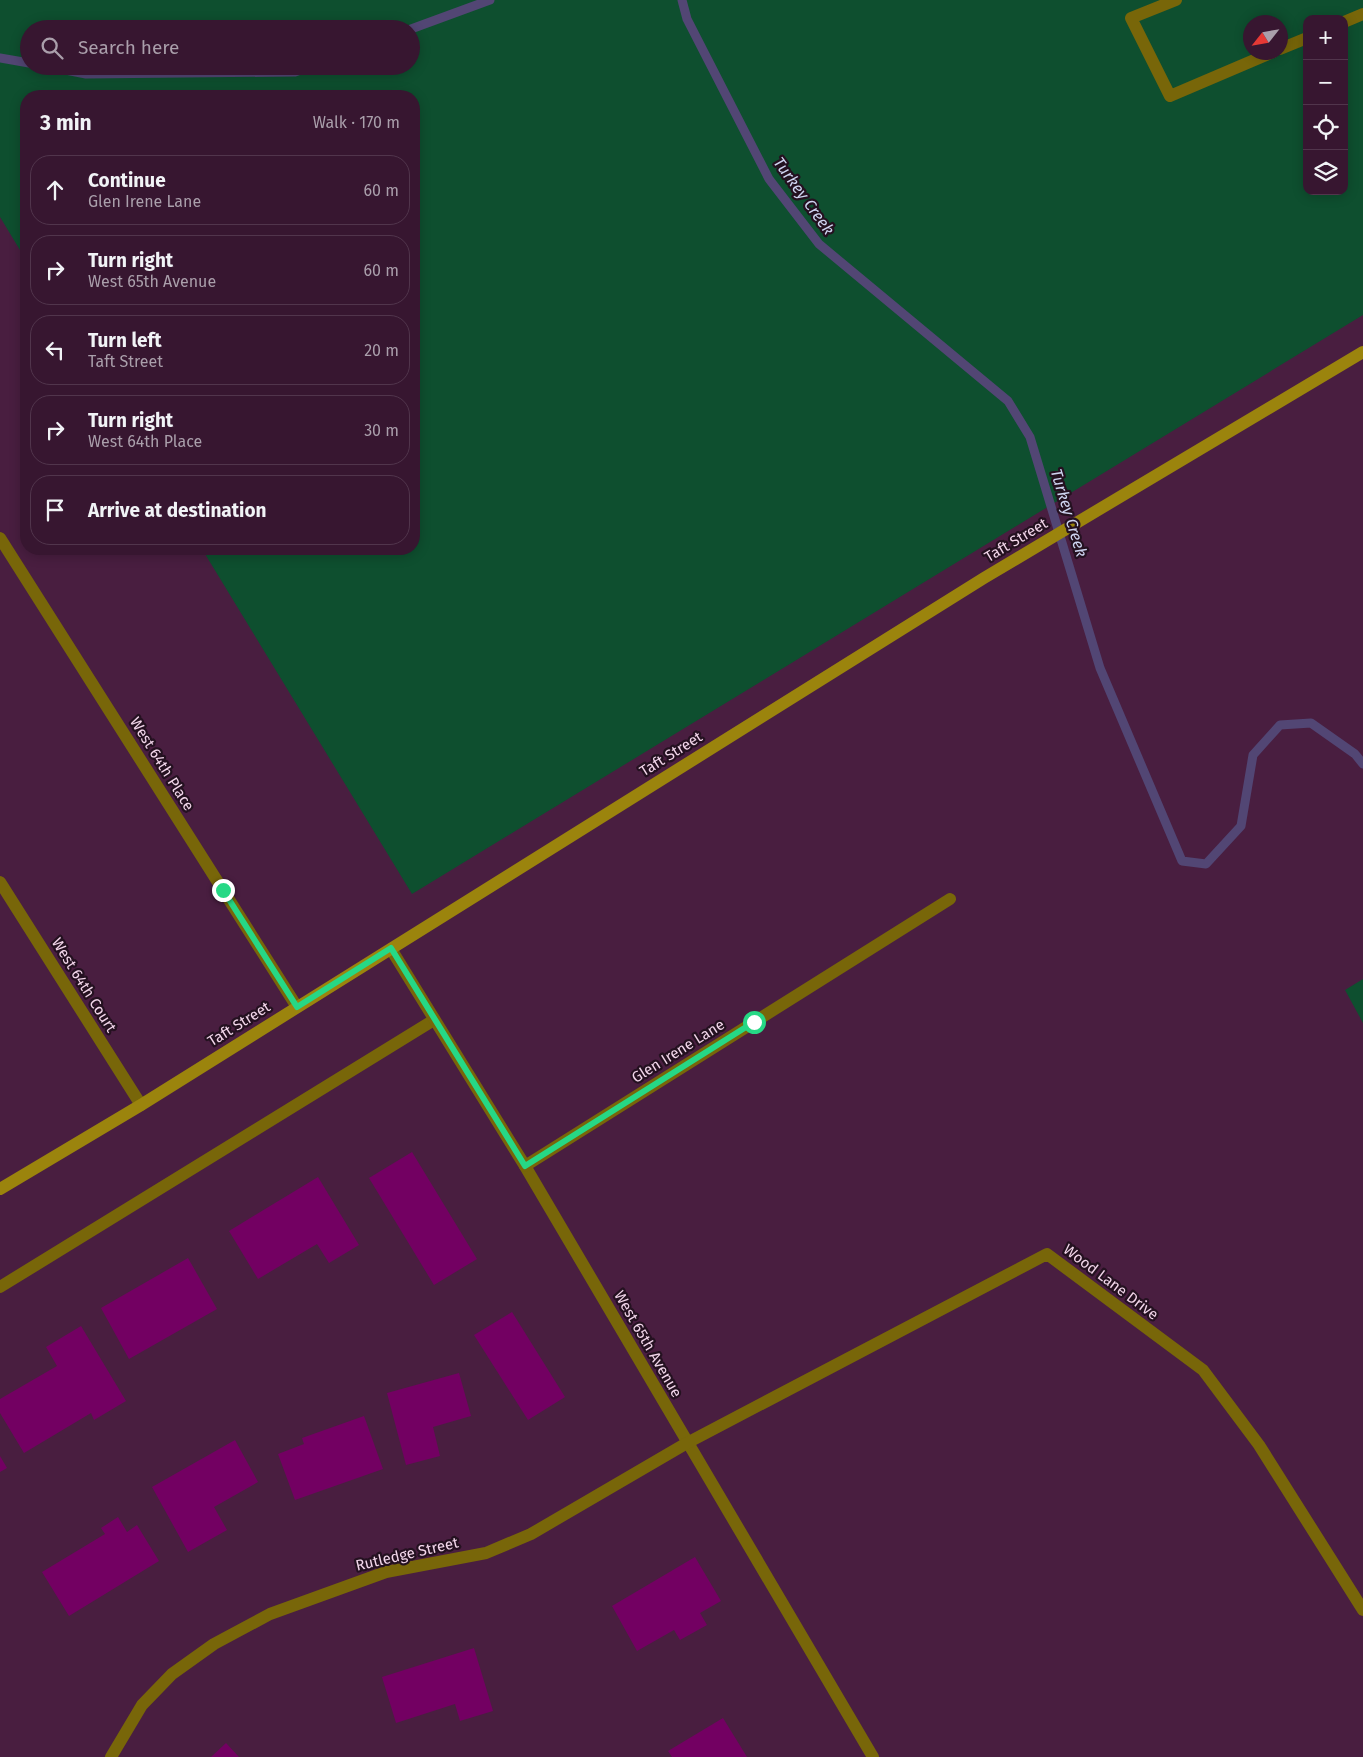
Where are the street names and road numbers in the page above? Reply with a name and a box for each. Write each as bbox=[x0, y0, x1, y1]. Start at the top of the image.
street label: Taft Street bbox=[981, 514, 1051, 566]
street label: West 64th Place bbox=[126, 714, 198, 814]
street label: Taft Street bbox=[636, 727, 706, 780]
street label: West 64th Court bbox=[48, 935, 120, 1036]
street label: Taft Street bbox=[204, 997, 274, 1050]
street label: Glen Irene Lane bbox=[628, 1015, 728, 1087]
street label: Wood Lane Drive bbox=[1060, 1240, 1162, 1324]
street label: West 65th Avenue bbox=[610, 1287, 686, 1401]
street label: Rutledge Street bbox=[354, 1533, 461, 1575]

